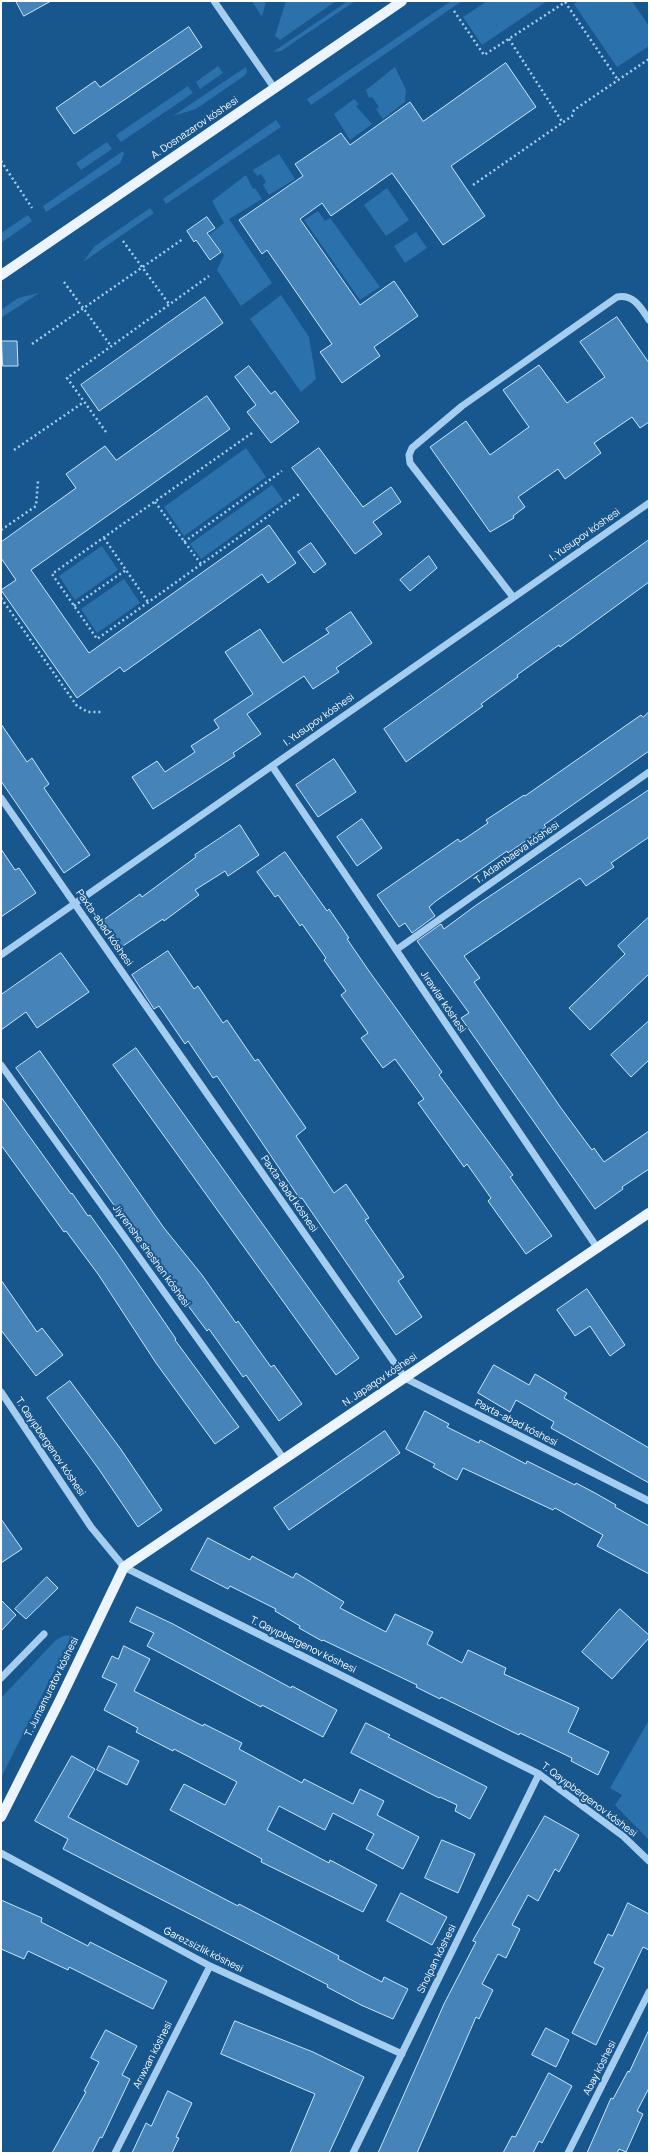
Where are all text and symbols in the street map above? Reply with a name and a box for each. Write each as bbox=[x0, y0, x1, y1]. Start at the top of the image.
street label: A. Dosnazarov kóshesi bbox=[149, 94, 241, 162]
street label: I. Yusupov kóshesi bbox=[547, 506, 623, 564]
street label: I. Yusupov kóshesi bbox=[281, 691, 357, 749]
street label: T. Adambaeva kóshesi bbox=[472, 819, 562, 887]
street label: Paxta-abad kóshesi bbox=[73, 887, 135, 969]
street label: Jırawlar kóshesi bbox=[418, 969, 468, 1035]
street label: Paxta-abad kóshesi bbox=[258, 1153, 320, 1235]
street label: Jiyrenshe sheshen kóshesi bbox=[110, 1202, 192, 1310]
street label: N. Japaqov kóshesi bbox=[341, 1351, 419, 1409]
street label: T. Qayıpbergenov kóshesi bbox=[12, 1395, 88, 1499]
street label: Paxta-abad kóshesi bbox=[473, 1397, 559, 1449]
street label: T. Qayıpbergenov kóshesi bbox=[248, 1614, 358, 1676]
street label: T. Jumamuratov kóshesi bbox=[23, 1635, 81, 1739]
street label: T. Qayıpbergenov kóshesi bbox=[539, 1760, 639, 1840]
street label: Sholpan kóshesi bbox=[415, 1923, 459, 1995]
street label: Ǵarezsizlik kóshesi bbox=[161, 1925, 245, 1975]
street label: Arıwxan kóshesi bbox=[131, 2019, 175, 2091]
street label: Abay kóshesi bbox=[581, 2038, 619, 2098]

